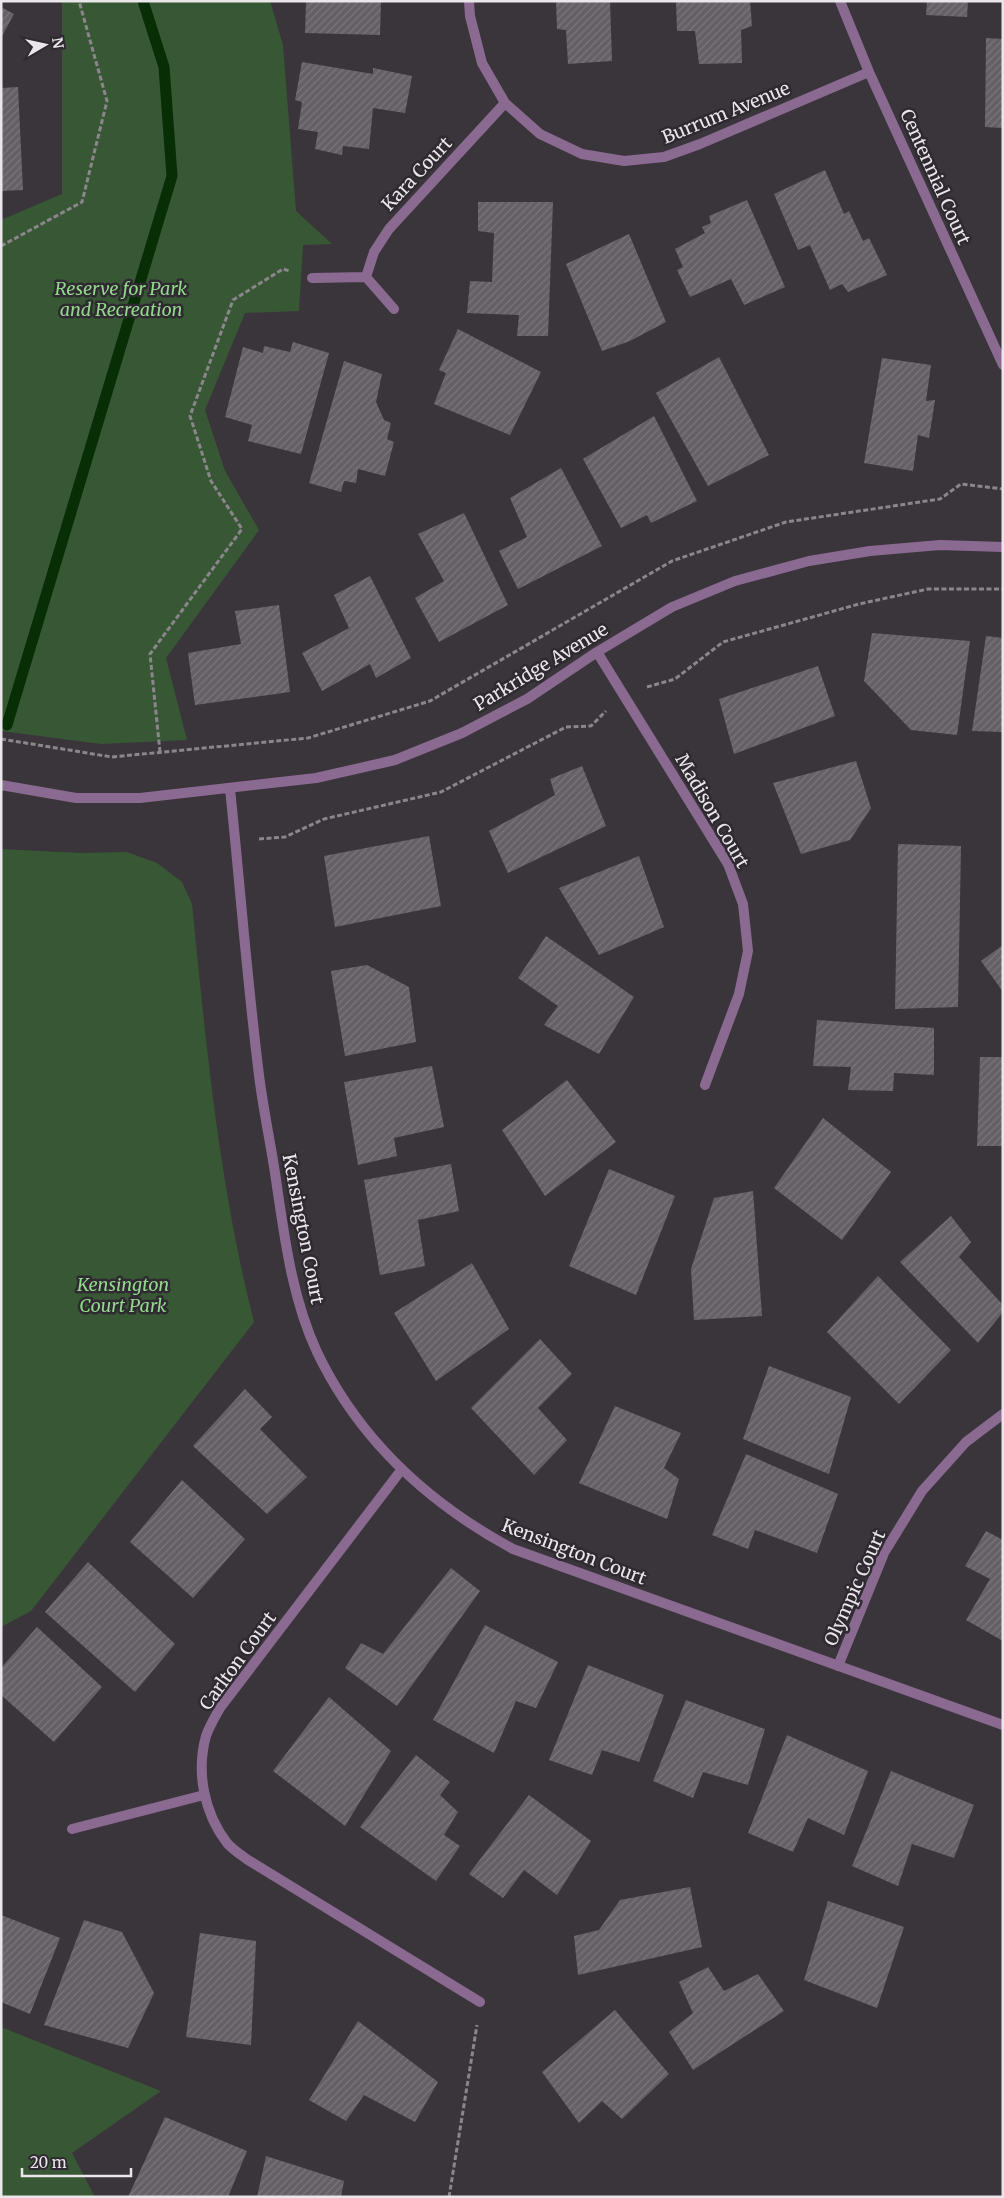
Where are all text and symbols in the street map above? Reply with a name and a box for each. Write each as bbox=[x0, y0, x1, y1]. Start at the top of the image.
north arrow bbox=[20, 20, 70, 70]
text: N bbox=[48, 36, 68, 50]
street label: Burrum Avenue bbox=[658, 76, 793, 149]
street label: Centennial Court bbox=[895, 105, 976, 248]
street label: Kara Court bbox=[377, 132, 457, 215]
park label: Reserve for Park and Recreation bbox=[55, 277, 187, 321]
street label: Parkridge Avenue bbox=[470, 617, 612, 716]
street label: Madison Court bbox=[670, 749, 754, 872]
street label: Kensington Court bbox=[278, 1152, 329, 1306]
park label: Kensington Court Park bbox=[76, 1273, 169, 1317]
street label: Kensington Court bbox=[499, 1513, 650, 1590]
street label: Olympic Court bbox=[819, 1526, 890, 1649]
street label: Carlton Court bbox=[194, 1607, 281, 1714]
scale bar bbox=[22, 2146, 131, 2178]
text: 20 m bbox=[30, 2153, 67, 2172]

